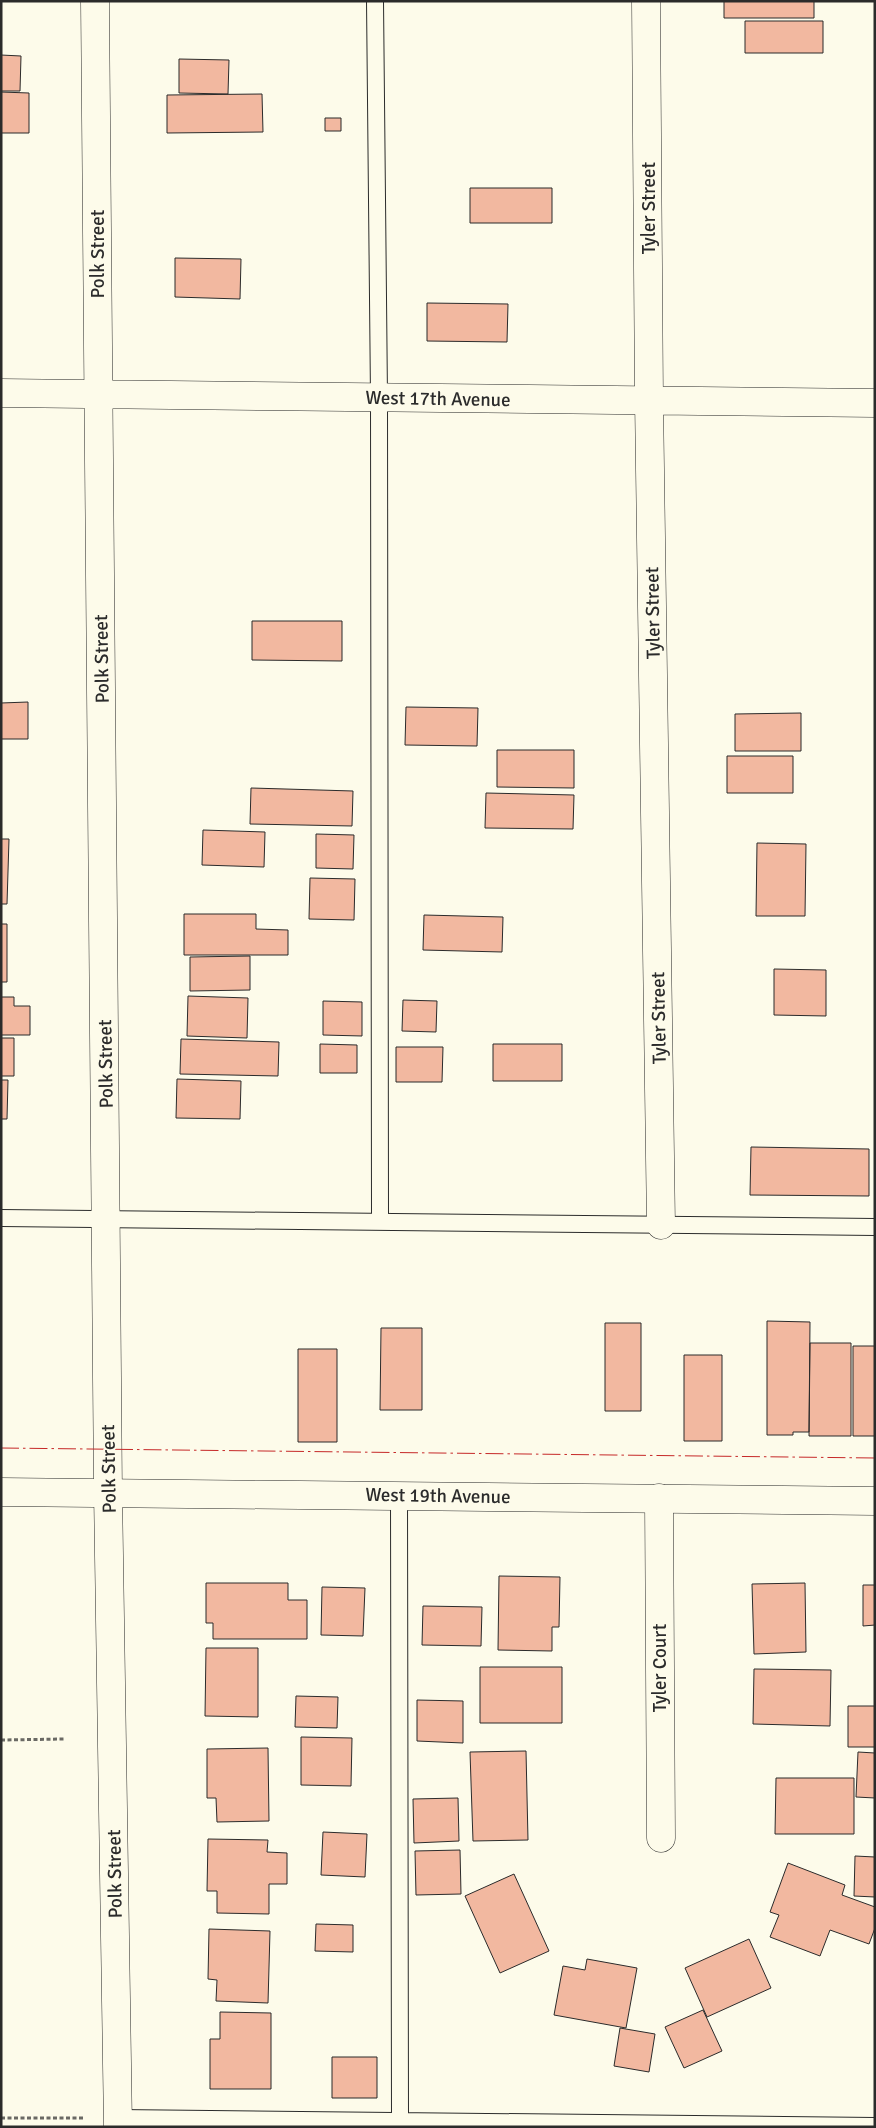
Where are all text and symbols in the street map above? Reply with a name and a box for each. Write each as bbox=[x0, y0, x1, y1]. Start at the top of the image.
street label: Tyler Street bbox=[637, 161, 661, 254]
street label: Polk Street bbox=[86, 209, 110, 298]
street label: West 17th Avenue bbox=[365, 386, 511, 412]
street label: Tyler Street bbox=[640, 566, 666, 659]
street label: Polk Street bbox=[89, 614, 115, 704]
street label: Tyler Street bbox=[646, 971, 672, 1064]
street label: Polk Street bbox=[93, 1019, 119, 1109]
street label: Polk Street bbox=[96, 1424, 122, 1514]
street label: West 19th Avenue bbox=[365, 1483, 511, 1509]
street label: Tyler Court bbox=[648, 1623, 672, 1712]
street label: Polk Street bbox=[102, 1829, 128, 1919]

